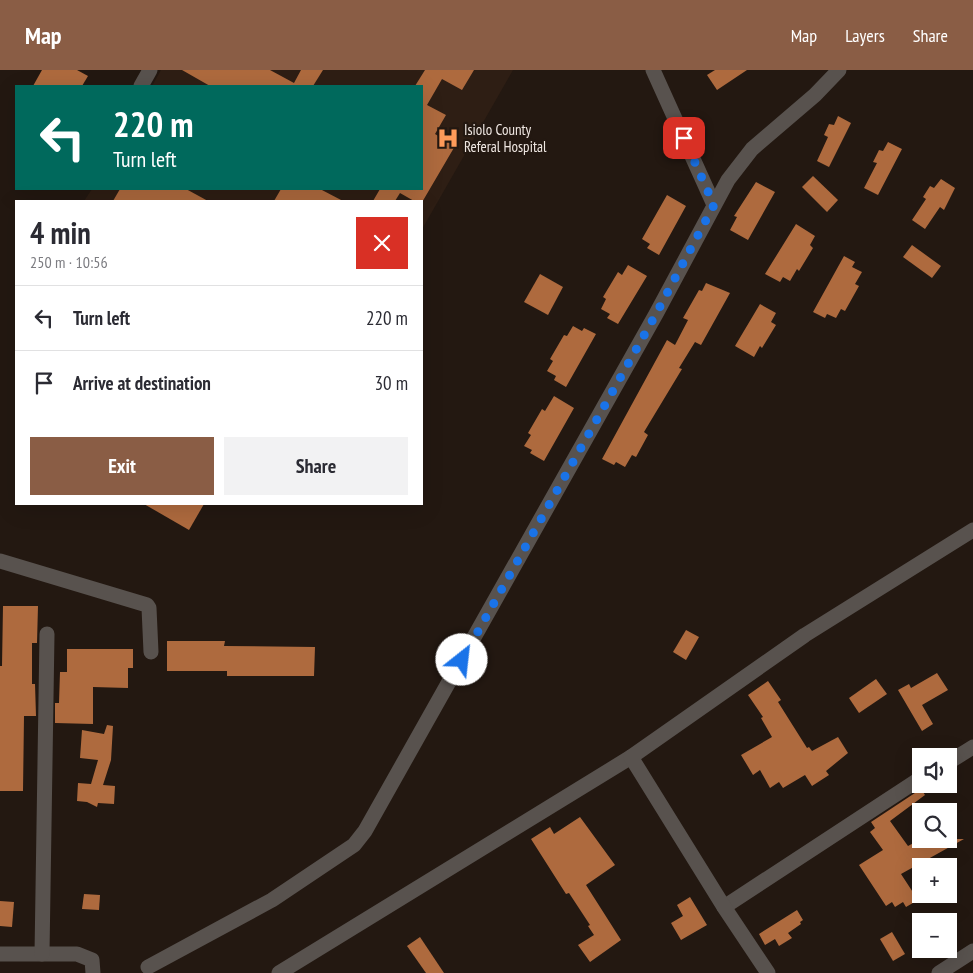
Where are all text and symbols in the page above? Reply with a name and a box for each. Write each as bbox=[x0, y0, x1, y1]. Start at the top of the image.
text: Map bbox=[25, 20, 62, 51]
text: Map bbox=[791, 24, 817, 47]
text: Layers bbox=[845, 24, 885, 47]
text: Share bbox=[913, 24, 948, 47]
text: 220 m bbox=[113, 101, 194, 147]
icon: left bbox=[30, 105, 95, 170]
pin bbox=[663, 117, 705, 159]
place label: Isiolo County Referal Hospital bbox=[464, 120, 547, 156]
icon: arrive bbox=[670, 124, 698, 152]
hospital icon: Isiolo County Referal Hospital bbox=[435, 125, 461, 151]
text: Turn left bbox=[113, 145, 177, 173]
text: 4 min bbox=[30, 213, 91, 252]
button: close bbox=[356, 217, 408, 269]
text: 250 m · 10:56 bbox=[30, 252, 108, 272]
icon: left bbox=[30, 304, 58, 332]
text: Turn left bbox=[73, 306, 130, 330]
text: 220 m bbox=[366, 306, 408, 330]
icon: arrive bbox=[30, 369, 58, 397]
text: Arrive at destination bbox=[73, 371, 211, 395]
text: 30 m bbox=[375, 371, 408, 395]
button: Exit bbox=[30, 437, 214, 495]
button: Share bbox=[224, 437, 408, 495]
position arrow bbox=[435, 633, 487, 685]
map controls bbox=[912, 748, 957, 958]
button: sound bbox=[912, 748, 957, 793]
button: search bbox=[912, 803, 957, 848]
button: + bbox=[912, 858, 957, 903]
button: − bbox=[912, 913, 957, 958]

